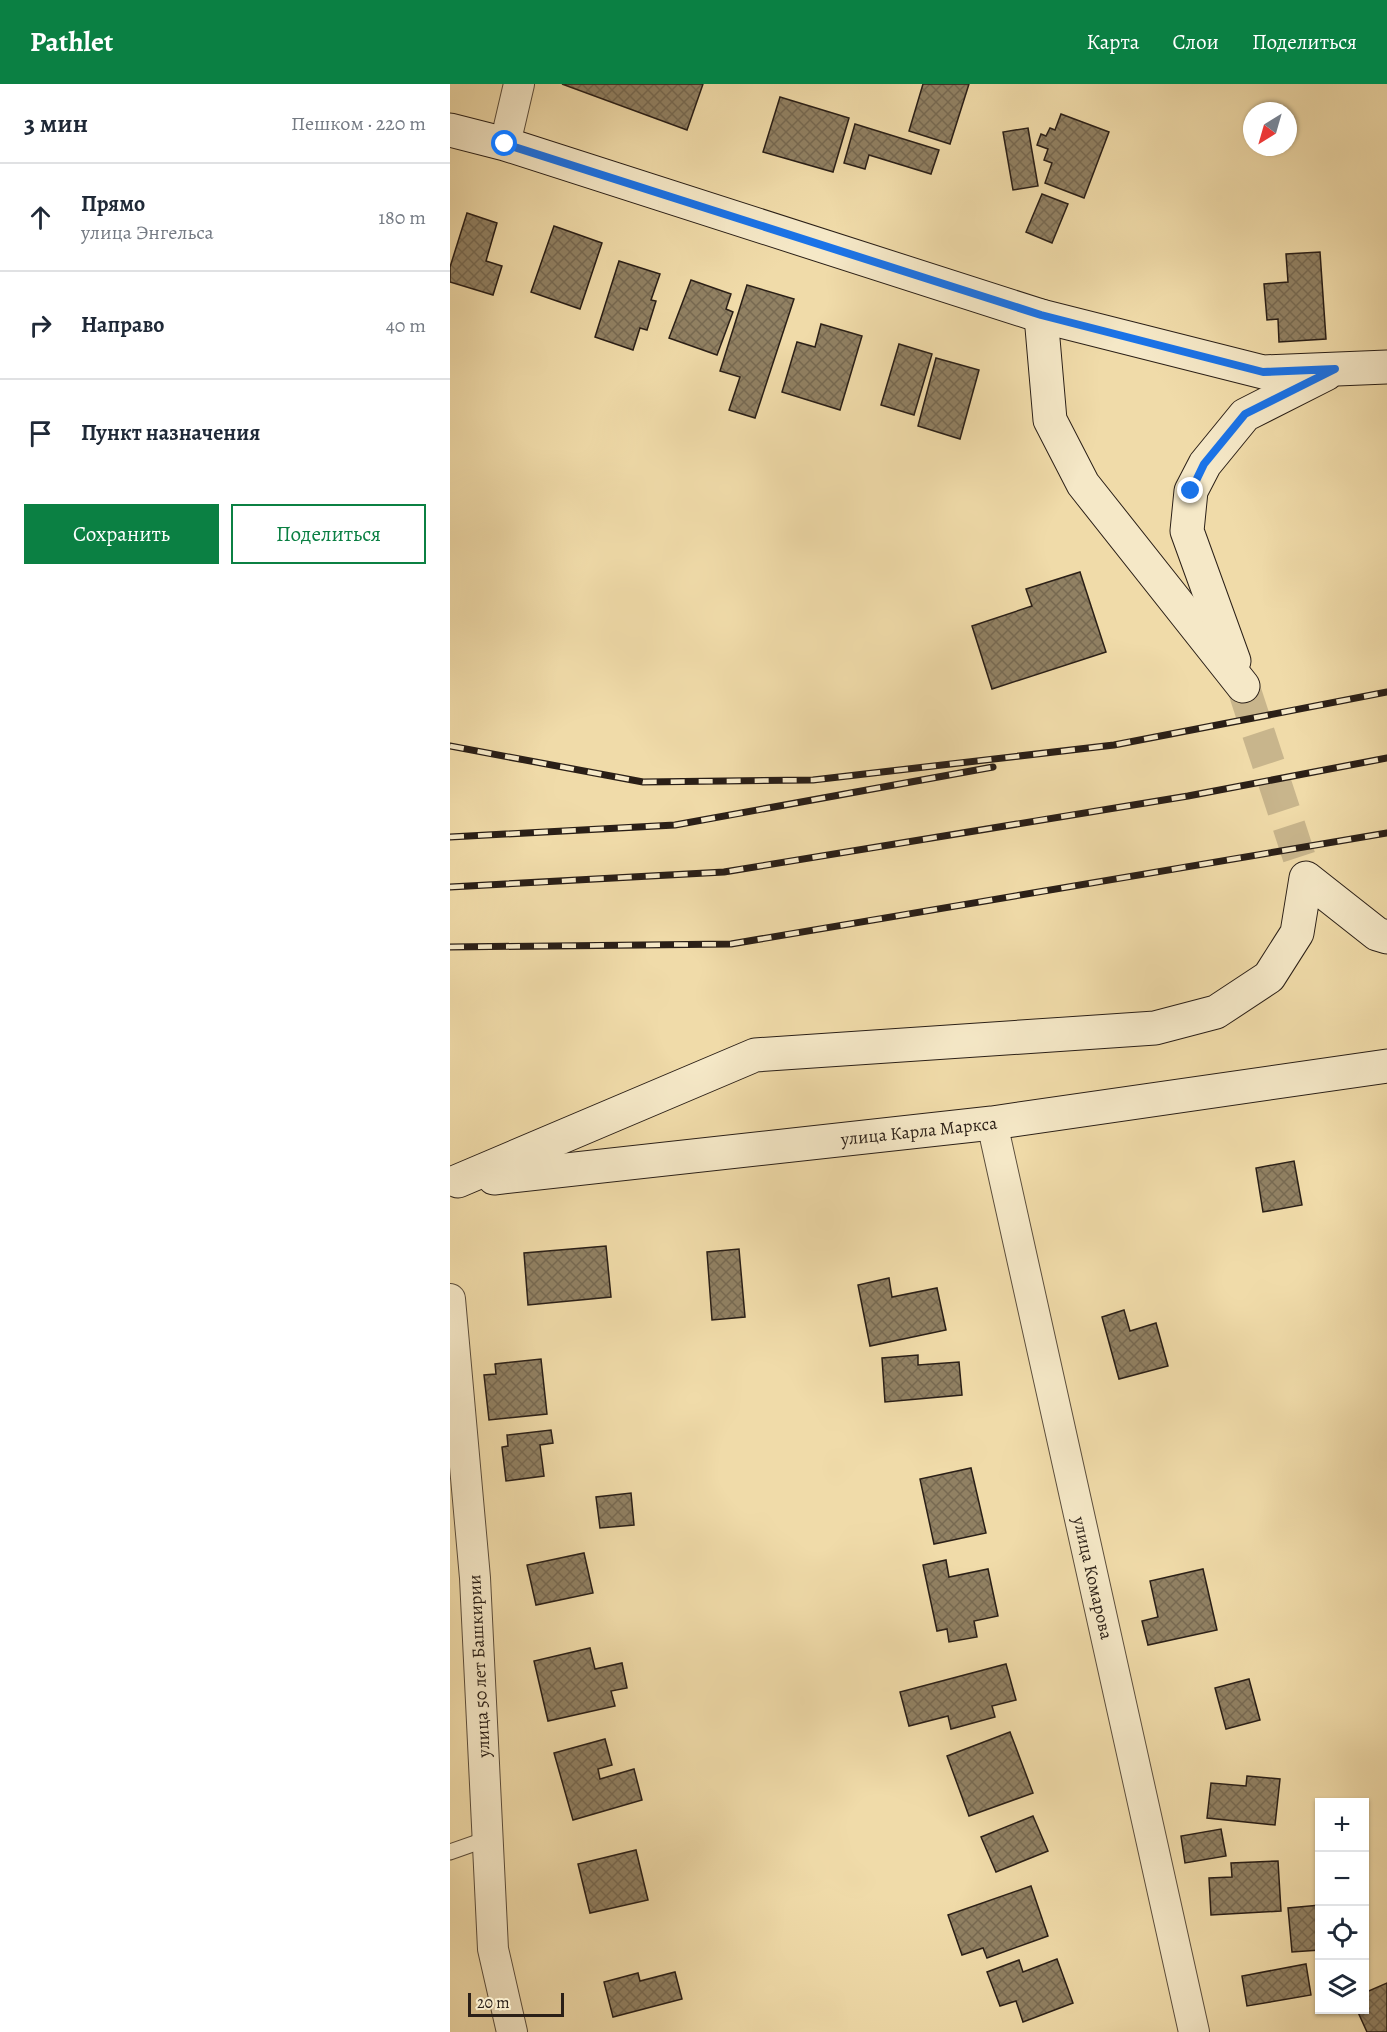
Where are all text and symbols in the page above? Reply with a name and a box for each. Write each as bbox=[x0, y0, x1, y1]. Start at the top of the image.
text: Pathlet bbox=[30, 23, 113, 61]
text: Карта bbox=[1086, 28, 1139, 56]
text: Слои bbox=[1172, 28, 1219, 56]
text: Поделиться bbox=[1252, 28, 1357, 56]
north arrow bbox=[1243, 102, 1297, 156]
text: 3 мин bbox=[24, 106, 88, 141]
text: Пешком · 220 m bbox=[291, 110, 426, 137]
route start bbox=[491, 130, 517, 156]
text: Прямо bbox=[81, 189, 145, 219]
icon: ahead bbox=[24, 201, 57, 234]
text: 180 m bbox=[378, 204, 426, 231]
text: улица Энгельса bbox=[81, 219, 214, 246]
icon: right bbox=[24, 309, 57, 342]
text: Направо bbox=[81, 310, 164, 340]
text: 40 m bbox=[386, 312, 426, 339]
icon: arrive bbox=[24, 417, 57, 450]
text: Пункт назначения bbox=[81, 418, 260, 448]
route end bbox=[1177, 477, 1203, 503]
button: Сохранить bbox=[24, 504, 219, 564]
button: Поделиться bbox=[231, 504, 426, 564]
street label: улица Карла Маркса bbox=[839, 1111, 999, 1151]
street label: улица Комарова bbox=[1067, 1513, 1119, 1642]
street label: улица 50 лет Башкирии bbox=[462, 1574, 496, 1759]
map controls bbox=[1315, 1798, 1369, 2014]
button: + bbox=[1315, 1798, 1369, 1852]
button: − bbox=[1315, 1852, 1369, 1906]
button: locate bbox=[1315, 1906, 1369, 1960]
button: layers bbox=[1315, 1960, 1369, 2014]
scale bar bbox=[468, 1990, 564, 2018]
text: 20 m bbox=[477, 1992, 510, 2014]

